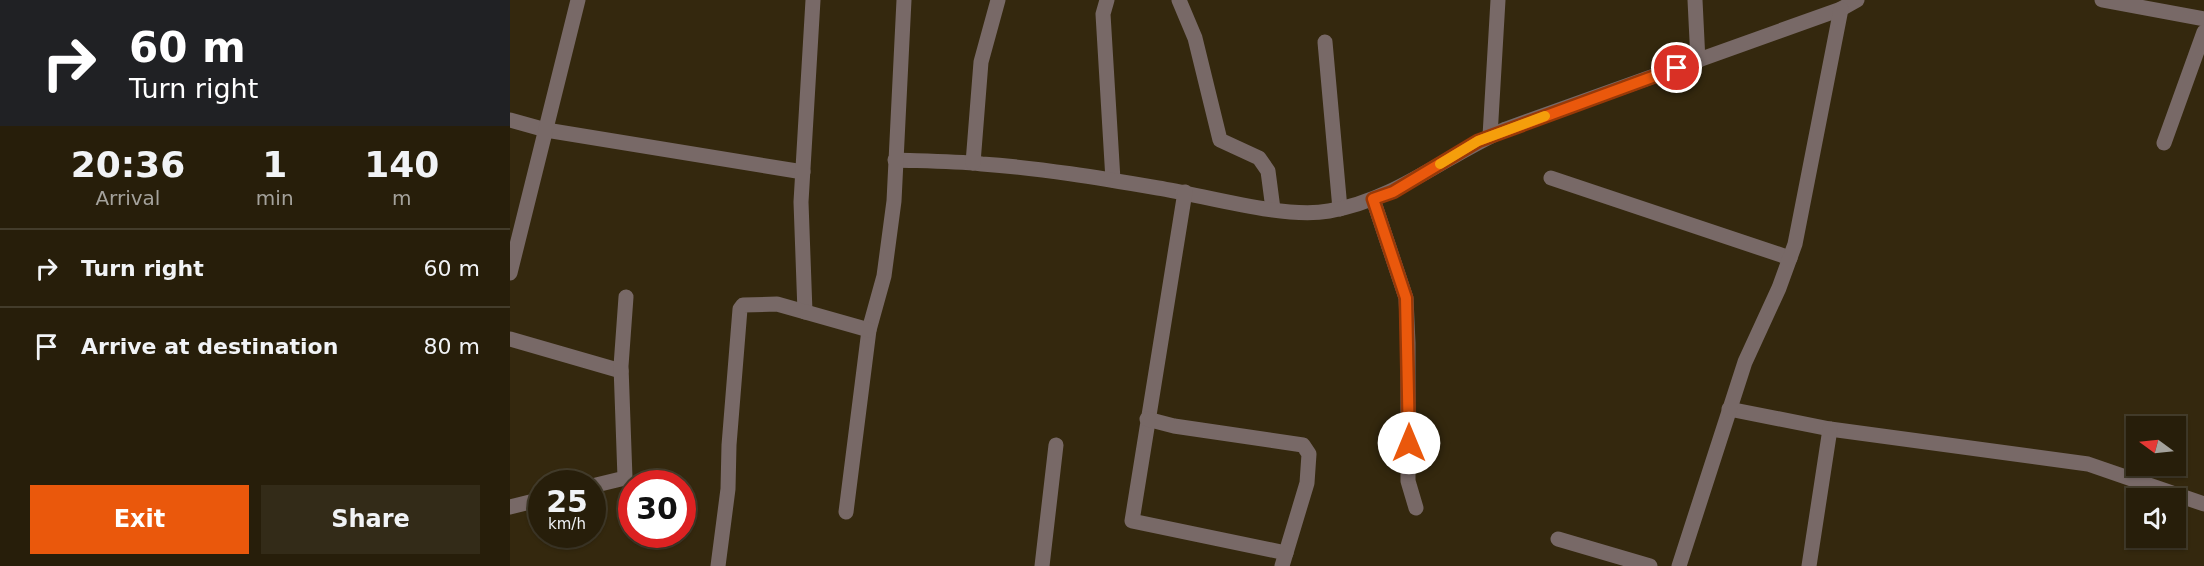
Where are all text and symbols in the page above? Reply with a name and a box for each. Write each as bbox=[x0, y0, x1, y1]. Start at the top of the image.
text: 60 m bbox=[129, 23, 246, 72]
icon: right bbox=[30, 24, 108, 102]
pin bbox=[1651, 42, 1702, 93]
icon: arrive bbox=[1660, 51, 1693, 84]
text: Turn right bbox=[129, 73, 258, 104]
text: 20:36 bbox=[71, 144, 185, 185]
text: 1 bbox=[262, 144, 287, 185]
text: 140 bbox=[364, 144, 439, 185]
text: Arrival bbox=[95, 186, 160, 210]
text: min bbox=[256, 186, 294, 210]
text: m bbox=[392, 186, 412, 210]
icon: right bbox=[30, 252, 63, 285]
text: Turn right bbox=[81, 256, 204, 281]
text: 60 m bbox=[424, 256, 480, 281]
icon: arrive bbox=[30, 330, 63, 363]
text: Arrive at destination bbox=[81, 334, 338, 359]
text: 80 m bbox=[424, 334, 480, 359]
position arrow bbox=[1377, 411, 1441, 475]
north arrow bbox=[2126, 416, 2186, 476]
map controls bbox=[2126, 416, 2186, 548]
speed limit sign: 30 bbox=[618, 470, 696, 548]
text: 25 bbox=[546, 484, 588, 519]
button: Exit bbox=[30, 485, 249, 554]
button: Share bbox=[261, 485, 480, 554]
button: sound bbox=[2126, 488, 2186, 548]
text: km/h bbox=[548, 515, 586, 533]

